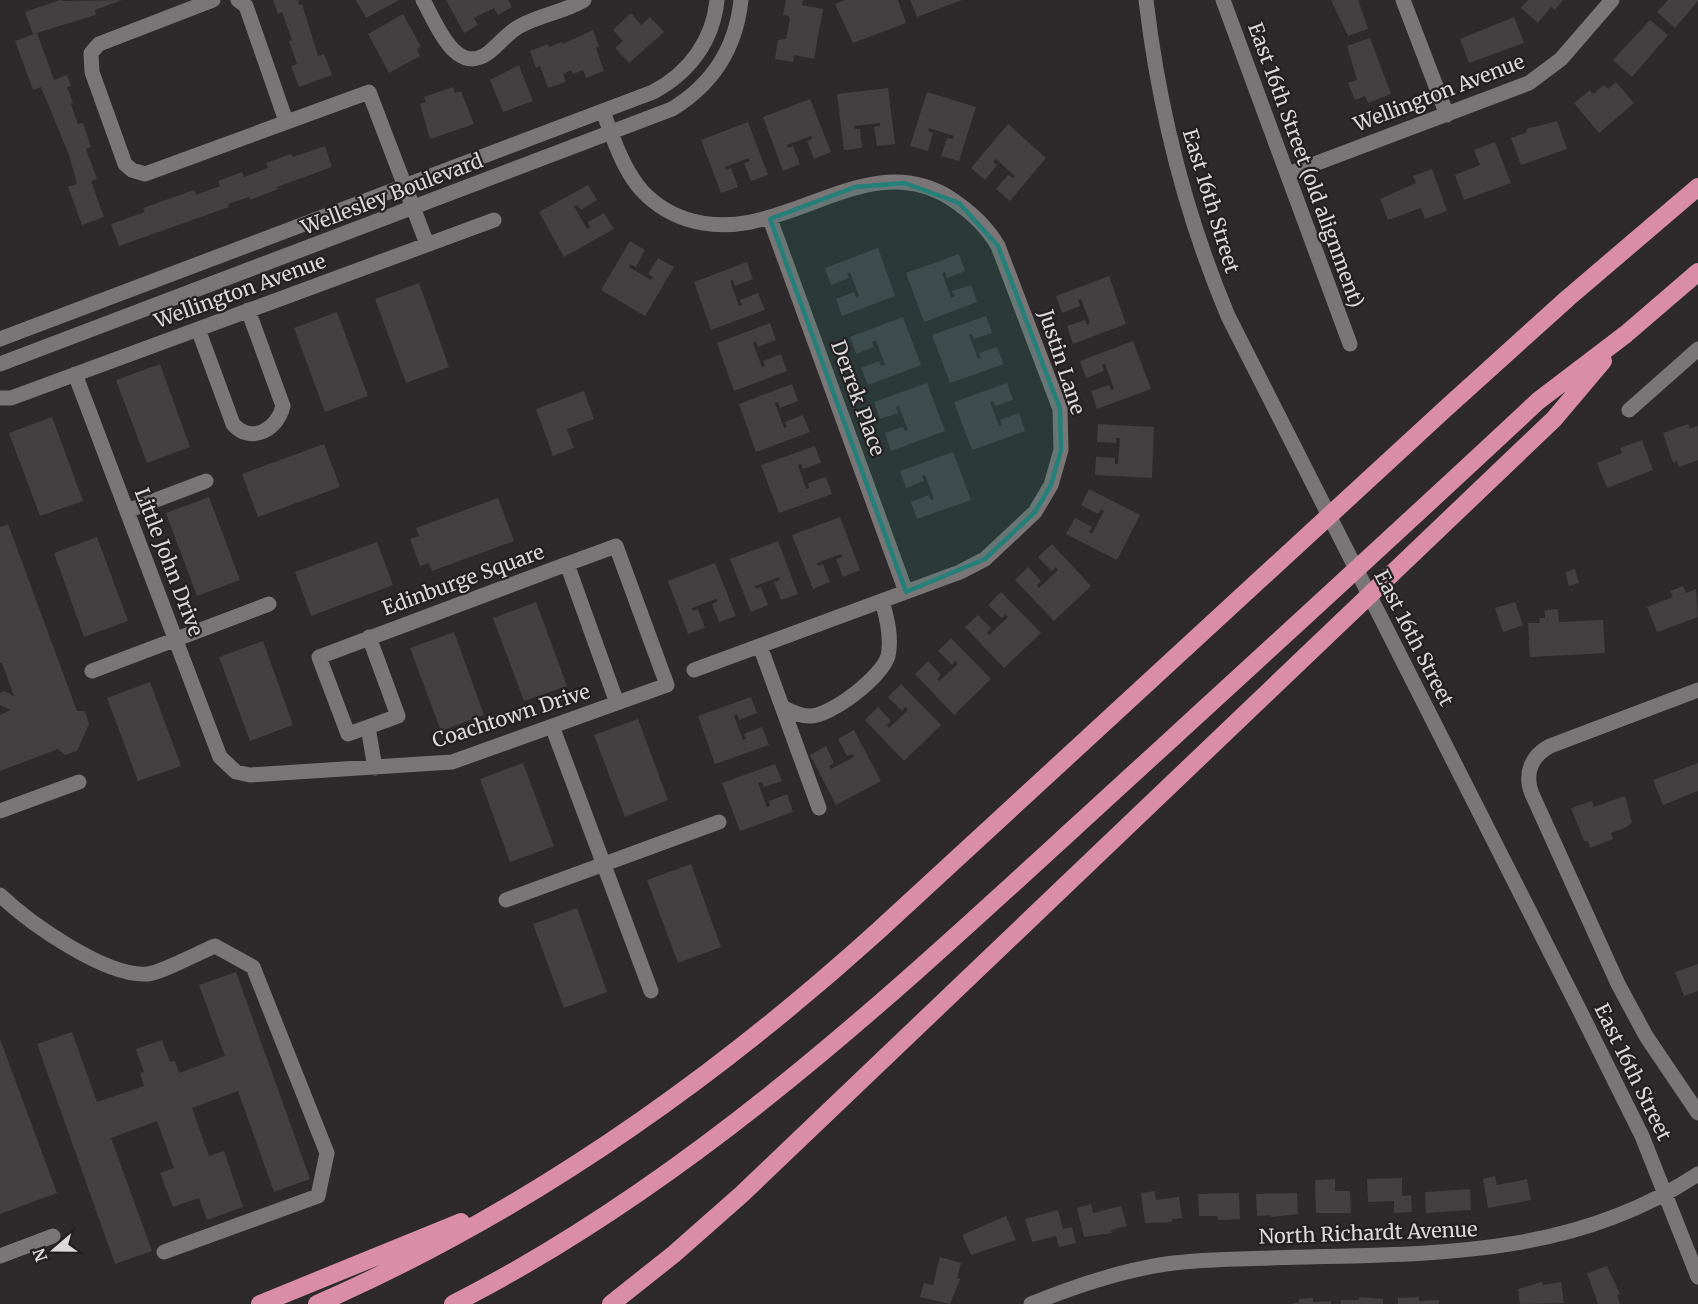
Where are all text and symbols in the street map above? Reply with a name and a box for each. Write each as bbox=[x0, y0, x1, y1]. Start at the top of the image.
street label: East 16th Street (old alignment) bbox=[1243, 19, 1370, 311]
street label: Wellington Avenue bbox=[1349, 48, 1528, 137]
street label: East 16th Street bbox=[1178, 126, 1245, 276]
street label: Wellesley Boulevard bbox=[297, 147, 486, 240]
street label: Wellington Avenue bbox=[150, 248, 329, 334]
street label: Justin Lane bbox=[1033, 305, 1091, 417]
street label: Derrek Place bbox=[826, 337, 891, 459]
street label: Little John Drive bbox=[130, 484, 209, 640]
street label: Edinburge Square bbox=[378, 539, 547, 620]
street label: East 16th Street bbox=[1369, 565, 1460, 710]
street label: Coachtown Drive bbox=[429, 678, 593, 753]
street label: East 16th Street bbox=[1589, 999, 1678, 1145]
street label: North Richardt Avenue bbox=[1258, 1216, 1478, 1249]
north arrow bbox=[24, 1220, 84, 1280]
text: N bbox=[28, 1245, 51, 1264]

